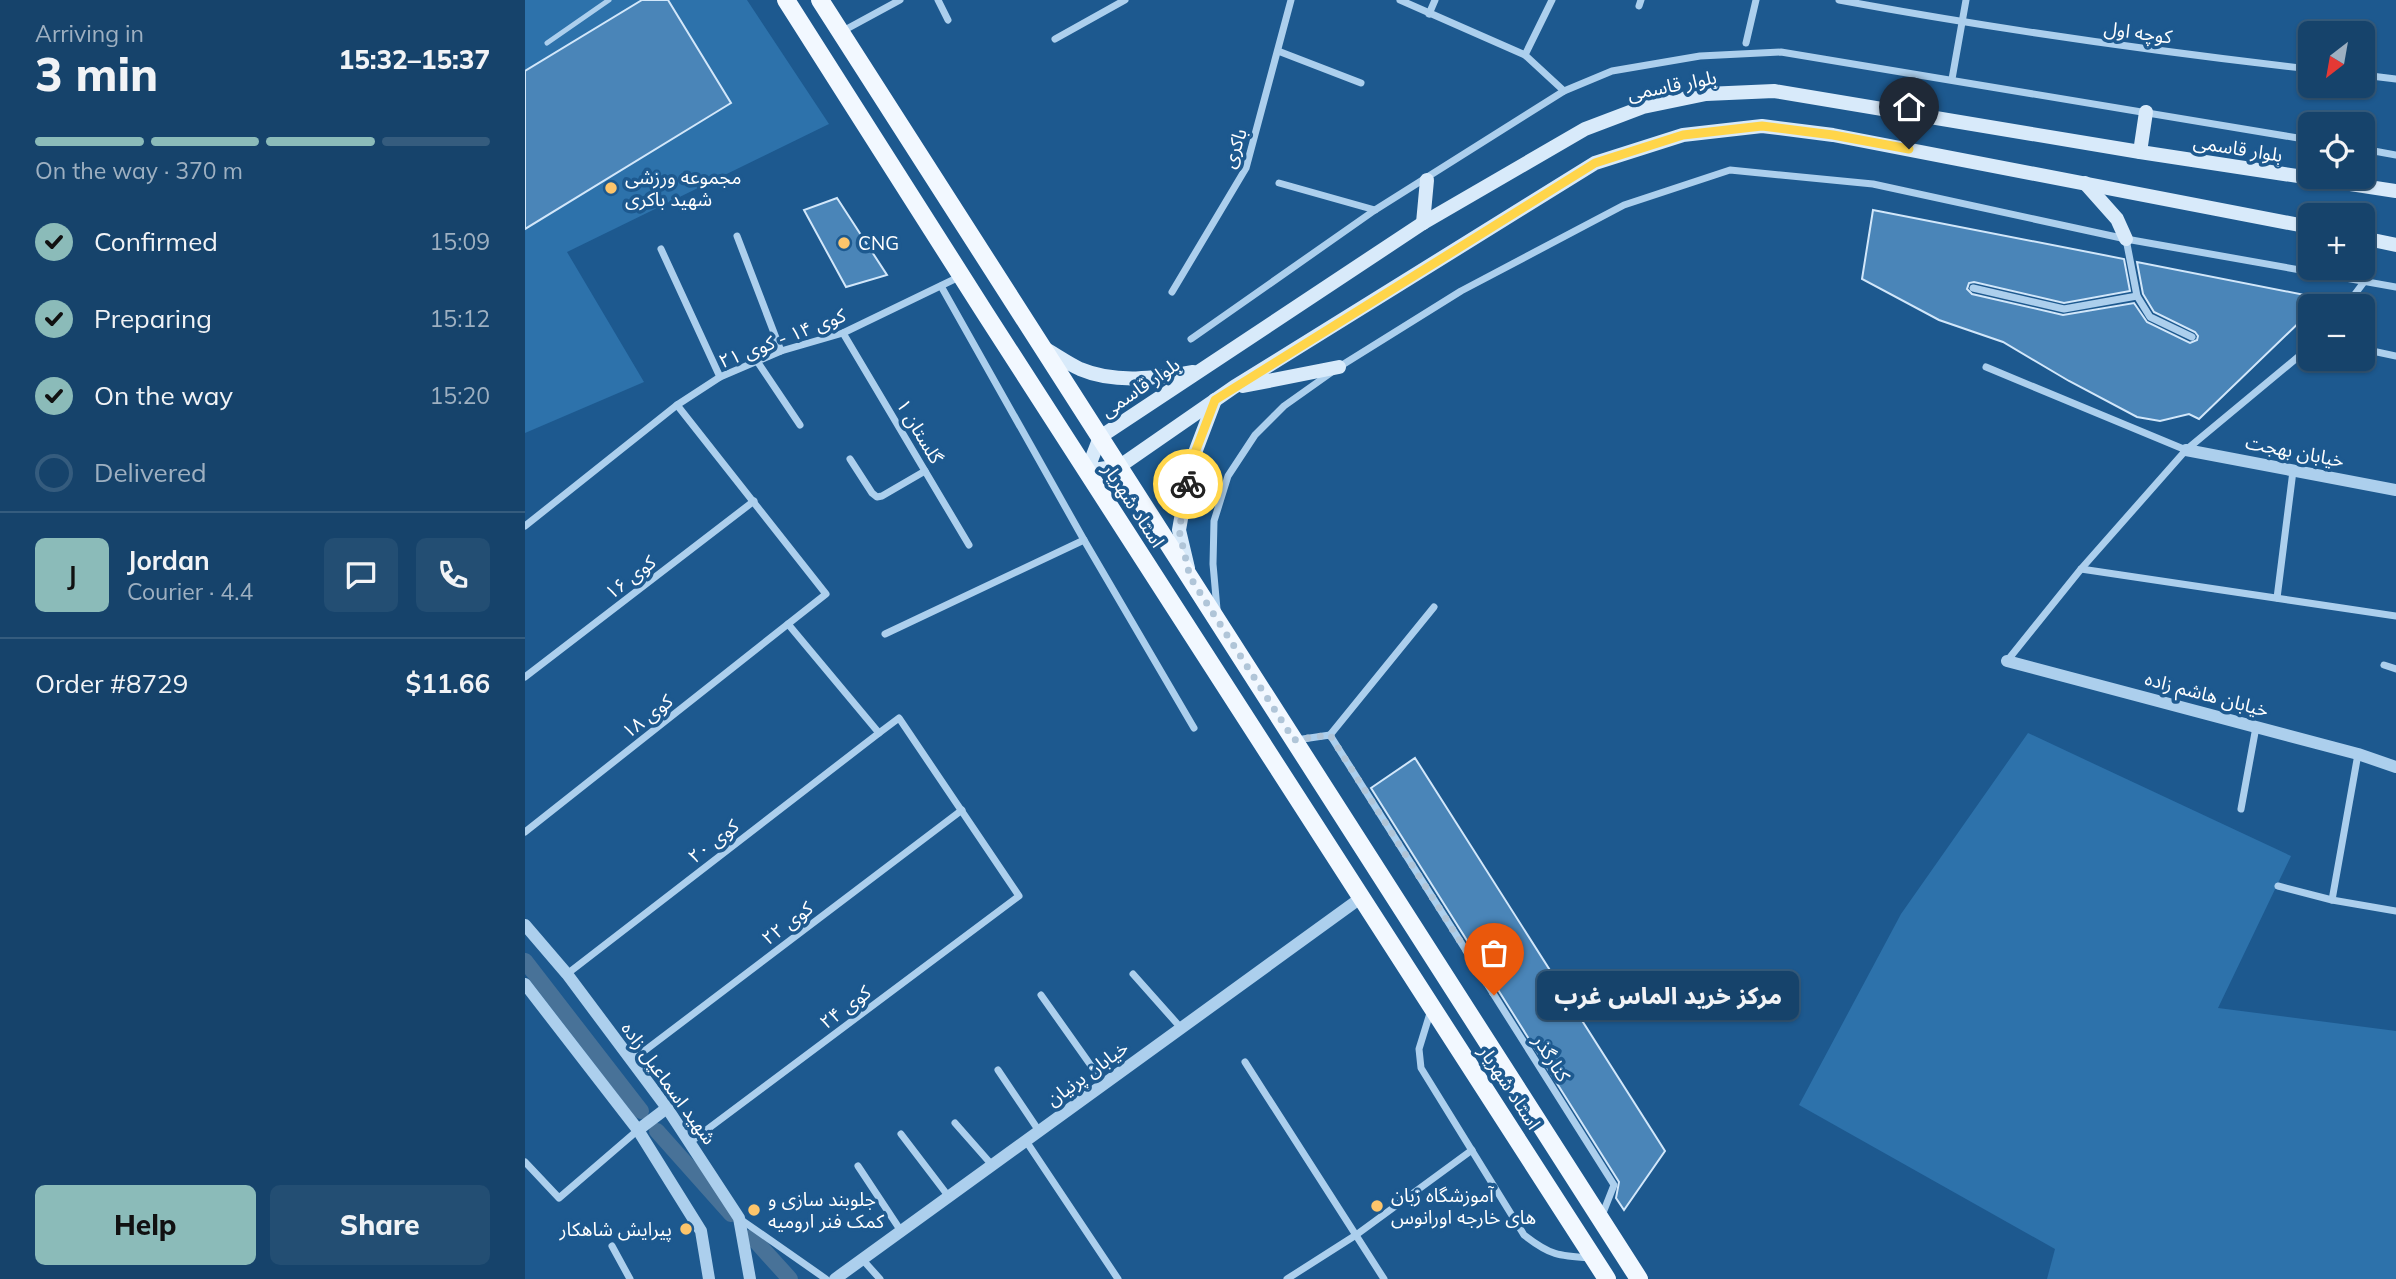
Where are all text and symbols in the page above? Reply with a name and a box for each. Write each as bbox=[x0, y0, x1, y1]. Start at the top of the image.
street label: کوچه اول bbox=[2102, 15, 2175, 50]
text: Arriving in bbox=[35, 19, 144, 48]
north arrow bbox=[2298, 21, 2375, 98]
map controls bbox=[2298, 21, 2375, 371]
text: 15:32–15:37 bbox=[339, 43, 490, 76]
text: 3 min bbox=[35, 45, 158, 103]
street label: بلوار قاسمی bbox=[1625, 65, 1719, 105]
pin bbox=[1879, 77, 1939, 149]
icon: home bbox=[1890, 88, 1928, 126]
button: locate bbox=[2298, 112, 2375, 189]
street label: باکری bbox=[1216, 125, 1252, 171]
street label: بلوار قاسمی bbox=[2192, 129, 2284, 167]
text: On the way · 370 m bbox=[35, 156, 243, 185]
place label: مجموعه ورزشی شهید باکری bbox=[625, 165, 742, 211]
marker: مجموعه ورزشی شهید باکری bbox=[603, 180, 619, 196]
button: + bbox=[2298, 203, 2375, 280]
icon: check bbox=[35, 223, 73, 261]
text: Confirmed bbox=[94, 225, 218, 258]
text: 15:09 bbox=[430, 227, 490, 256]
place label: CNG bbox=[858, 231, 899, 255]
marker: CNG bbox=[836, 235, 852, 251]
button: − bbox=[2298, 294, 2375, 371]
icon: check bbox=[35, 300, 73, 338]
text: Preparing bbox=[94, 302, 212, 335]
street label: کوی ۱۴ - کوی ۲۱ bbox=[715, 302, 850, 373]
text: 15:12 bbox=[430, 304, 490, 333]
street label: بلوار قاسمی bbox=[1096, 352, 1184, 422]
icon: check bbox=[35, 377, 73, 415]
text: On the way bbox=[94, 379, 233, 412]
text: 15:20 bbox=[430, 381, 490, 410]
street label: ۱ گلستان bbox=[891, 394, 949, 469]
street label: خیابان بهجت bbox=[2244, 430, 2346, 472]
courier bbox=[1153, 449, 1223, 519]
text: Delivered bbox=[94, 456, 207, 489]
street label: استاد شهریار bbox=[1097, 457, 1170, 552]
icon: bike bbox=[1169, 465, 1207, 503]
button: chat bbox=[324, 538, 398, 612]
button: phone bbox=[416, 538, 490, 612]
text: Jordan bbox=[127, 544, 210, 577]
street label: کوی ۱۶ bbox=[600, 549, 661, 604]
text: J bbox=[67, 559, 77, 592]
text: Courier · 4.4 bbox=[127, 577, 253, 606]
street label: خیابان هاشم زاده bbox=[2142, 666, 2272, 725]
text: Order #8729 bbox=[35, 667, 188, 700]
text: $11.66 bbox=[406, 667, 490, 700]
street label: کوی ۱۸ bbox=[617, 688, 678, 743]
street label: کوی ۲۰ bbox=[683, 813, 744, 868]
street label: کوی ۲۲ bbox=[757, 895, 818, 950]
pin bbox=[1464, 923, 1524, 995]
icon: bag bbox=[1475, 934, 1513, 972]
callout: مرکز خرید الماس غرب bbox=[1536, 970, 1799, 1020]
street label: کوی ۲۴ bbox=[815, 979, 876, 1034]
text: مرکز خرید الماس غرب bbox=[1554, 981, 1782, 1010]
street label: شهید اسماعیل زاده bbox=[616, 1017, 722, 1149]
street label: کنارگذر bbox=[1528, 1029, 1576, 1087]
street label: خیابان پرنیان bbox=[1041, 1035, 1133, 1112]
street label: استاد شهریار bbox=[1473, 1039, 1546, 1134]
place label: آموزشگاه زبان های خارجه اورانوس bbox=[1391, 1183, 1536, 1229]
button: Help bbox=[35, 1185, 256, 1265]
button: Share bbox=[270, 1185, 490, 1265]
place label: جلوبند سازی و کمک فنر ارومیه bbox=[768, 1187, 885, 1233]
marker: آموزشگاه زبان های خارجه اورانوس bbox=[1369, 1198, 1385, 1214]
marker: جلوبند سازی و کمک فنر ارومیه bbox=[746, 1202, 762, 1218]
place label: پیرایش شاهکار bbox=[558, 1217, 672, 1242]
marker: پیرایش شاهکار bbox=[678, 1221, 694, 1237]

